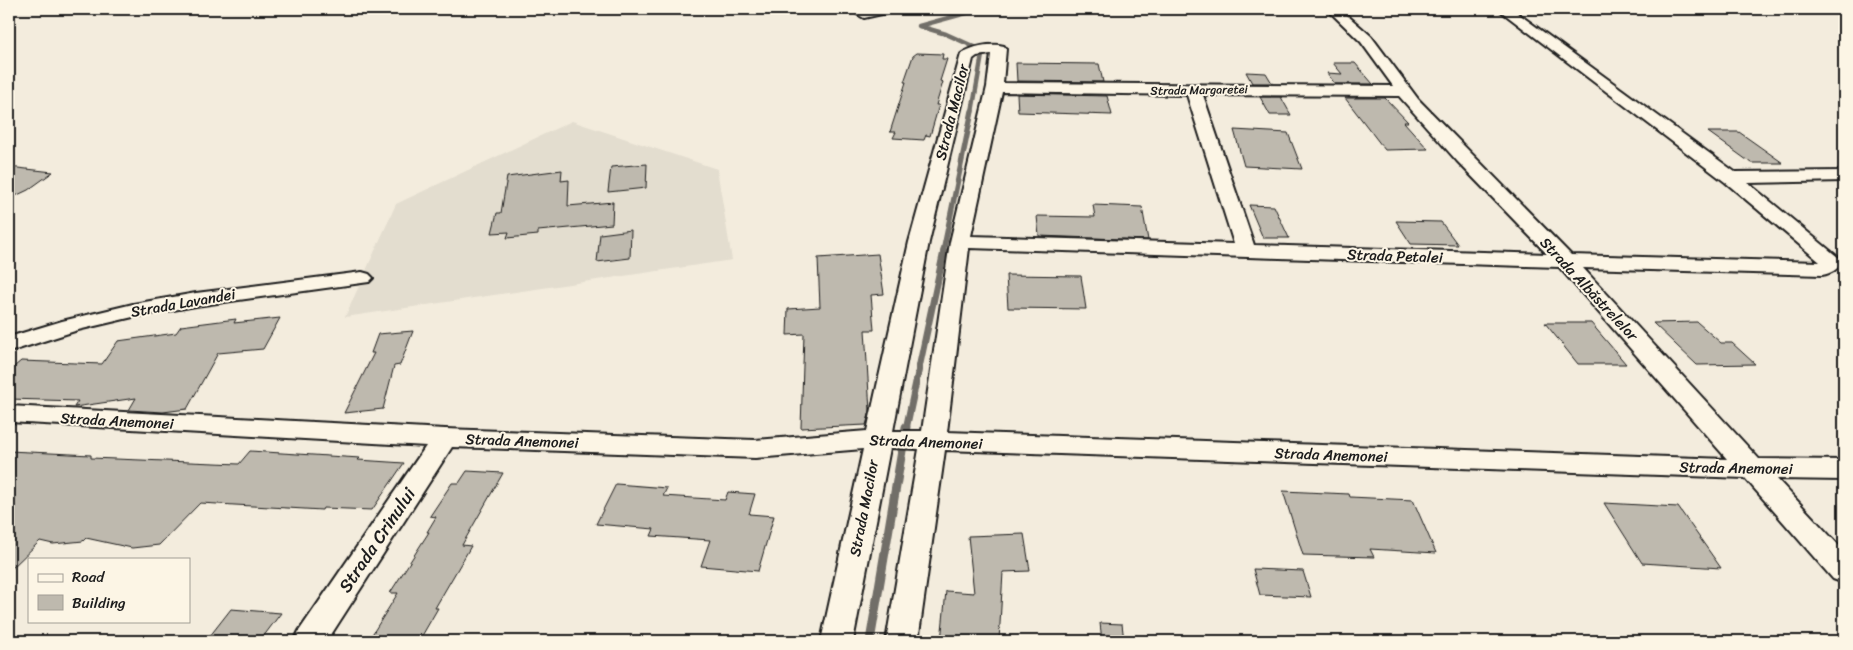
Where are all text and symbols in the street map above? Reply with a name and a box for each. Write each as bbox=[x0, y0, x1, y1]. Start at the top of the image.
street label: Strada Macilor bbox=[927, 60, 977, 163]
street label: Strada Margaretei bbox=[1150, 78, 1249, 102]
street label: Strada Albăstrelelor bbox=[1533, 231, 1645, 348]
street label: Strada Petalei bbox=[1347, 241, 1444, 271]
street label: Strada Lavandei bbox=[129, 281, 238, 325]
street label: Strada Anemonei bbox=[60, 405, 175, 437]
street label: Strada Anemonei bbox=[465, 426, 580, 456]
street label: Strada Anemonei bbox=[869, 427, 984, 457]
street label: Strada Anemonei bbox=[1274, 440, 1389, 470]
street label: Strada Anemonei bbox=[1679, 454, 1794, 482]
street label: Strada Macilor bbox=[842, 456, 886, 559]
street label: Strada Crinului bbox=[330, 480, 425, 599]
legend bbox=[28, 558, 190, 622]
text: Road bbox=[72, 564, 105, 590]
text: Building bbox=[72, 590, 126, 616]

